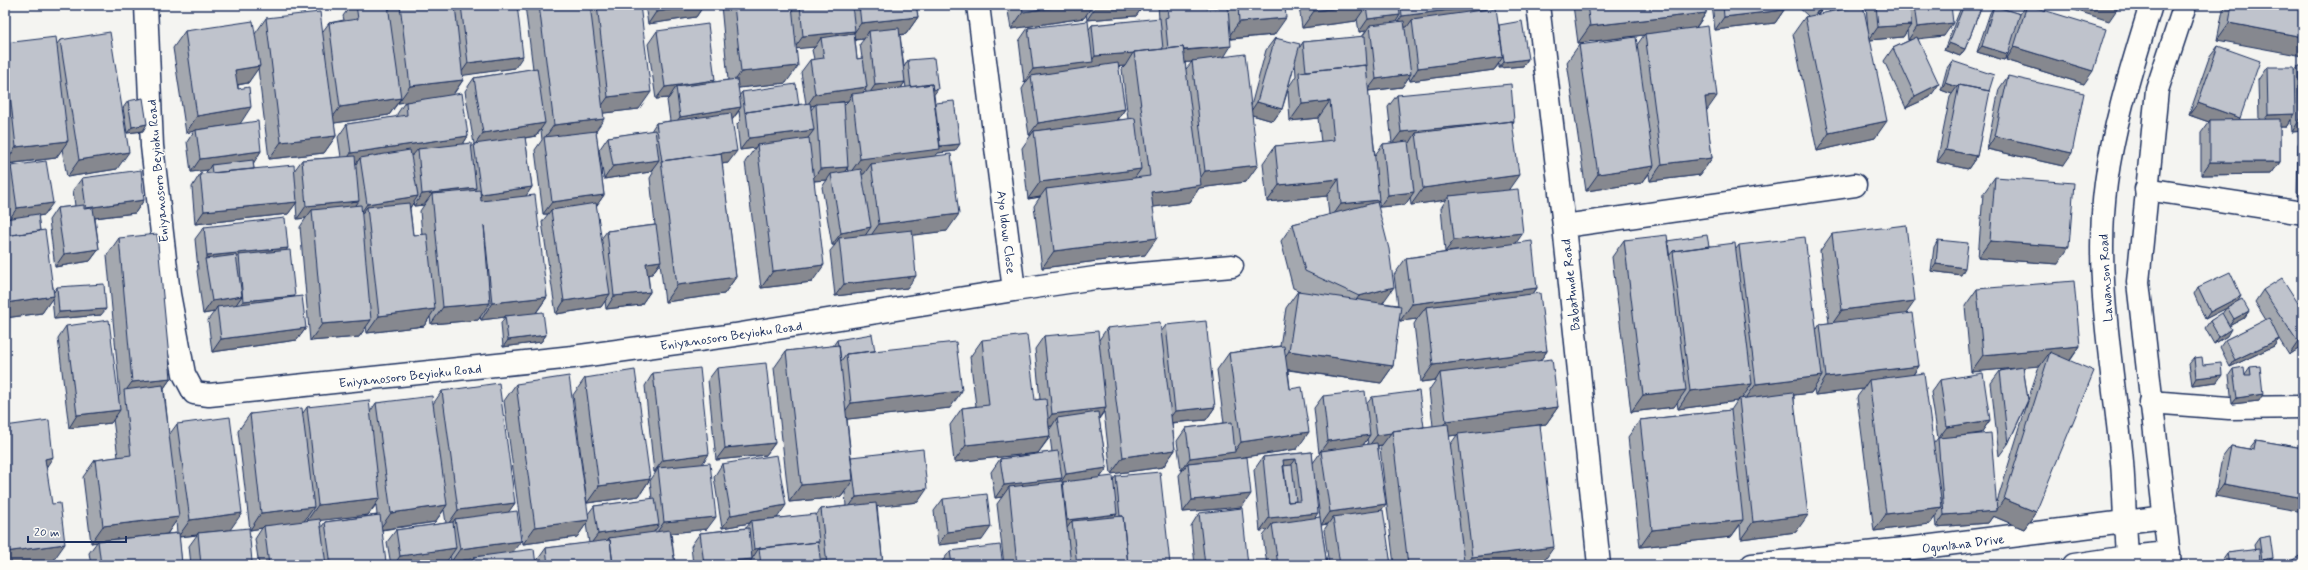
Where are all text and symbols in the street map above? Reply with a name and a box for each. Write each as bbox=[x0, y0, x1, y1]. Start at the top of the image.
street label: Eniyanosoro Beyioku Road bbox=[144, 99, 173, 243]
street label: Ayo Idowu Close bbox=[992, 190, 1019, 275]
street label: Lawanson Road bbox=[2096, 233, 2117, 322]
street label: Babatunde Road bbox=[1558, 238, 1585, 332]
street label: Eniyanosoro Beyioku Road bbox=[659, 318, 803, 355]
street label: Eniyanosoro Beyioku Road bbox=[338, 361, 482, 392]
scale bar bbox=[28, 518, 126, 544]
text: 20 m bbox=[34, 525, 60, 541]
street label: Ogunlana Drive bbox=[1921, 531, 2005, 558]

